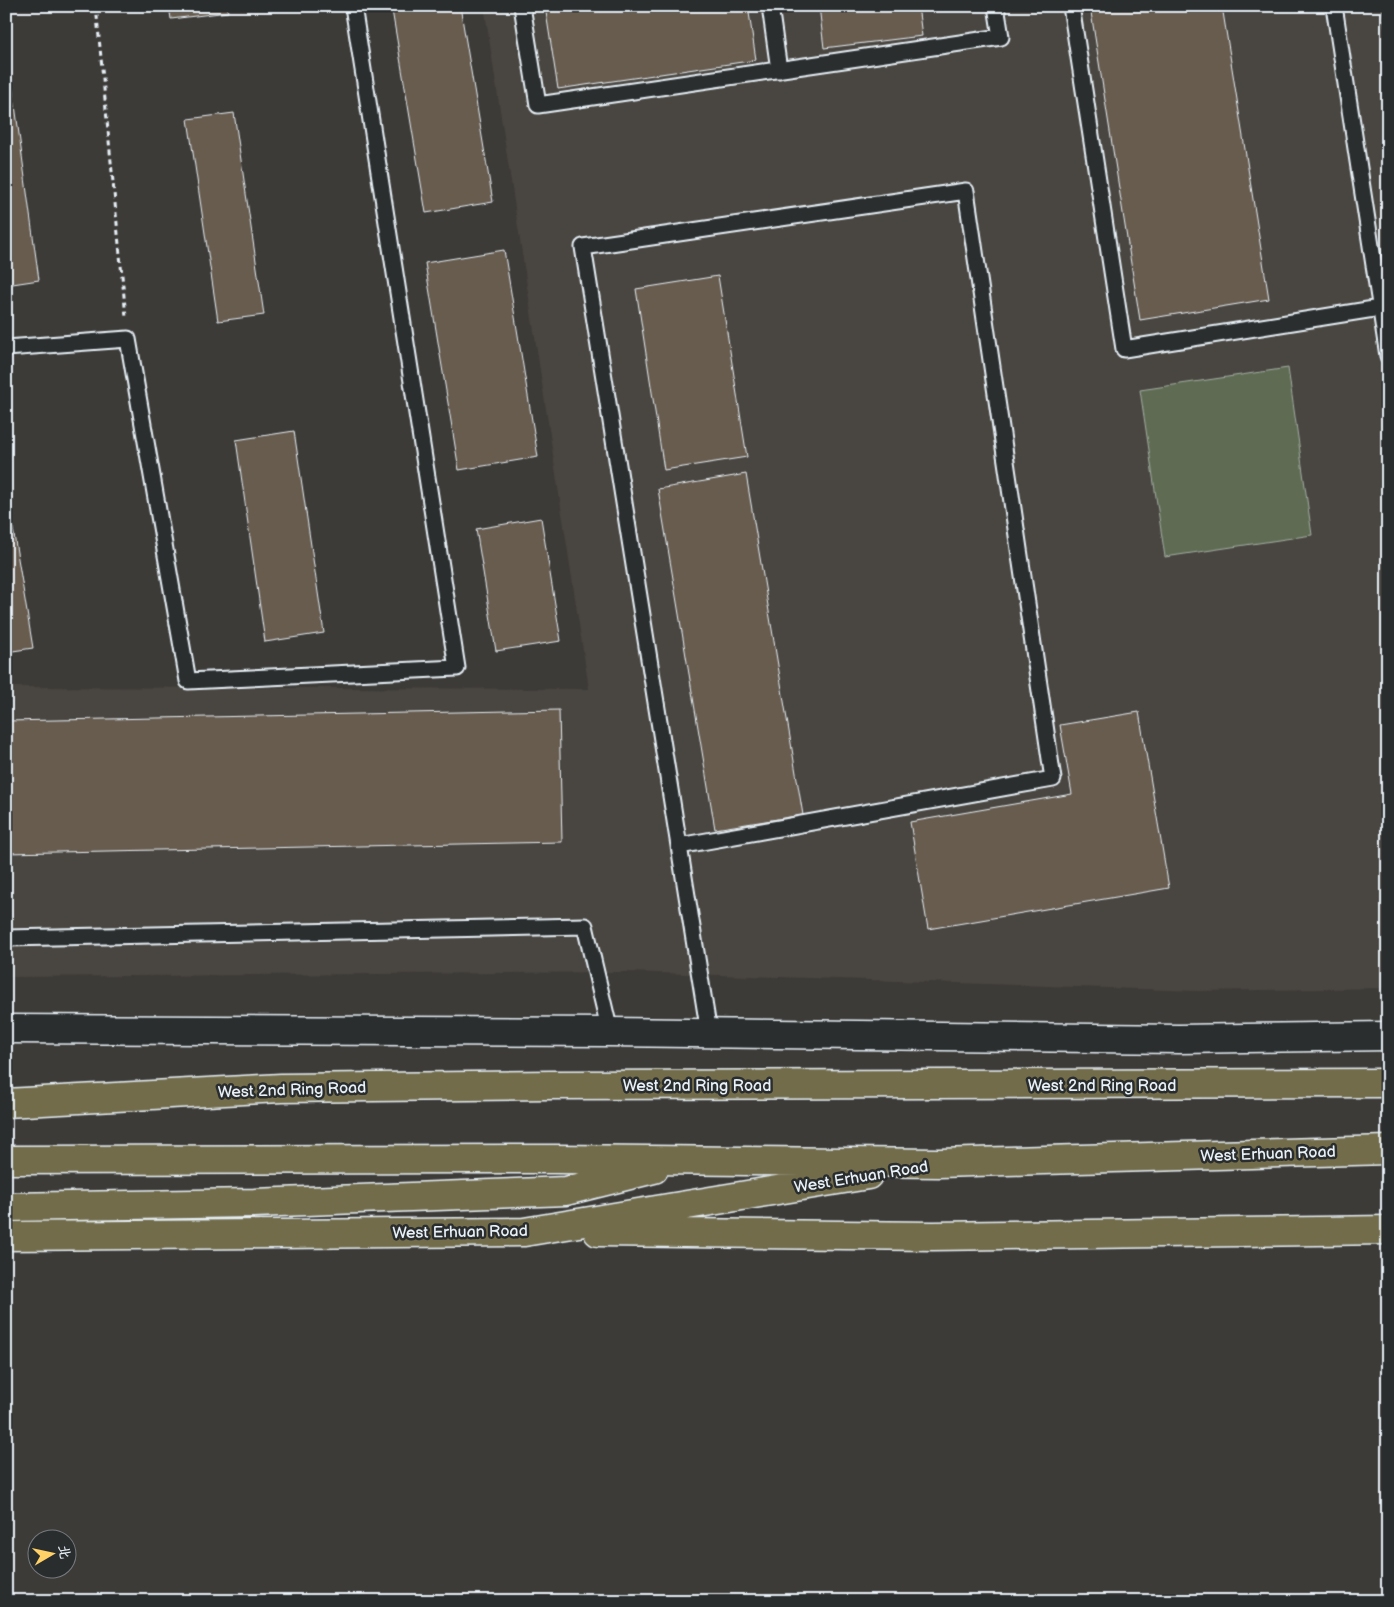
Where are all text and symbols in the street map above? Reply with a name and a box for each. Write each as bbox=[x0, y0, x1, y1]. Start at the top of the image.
street label: West 2nd Ring Road bbox=[623, 1077, 771, 1096]
street label: West 2nd Ring Road bbox=[1028, 1077, 1176, 1096]
street label: West 2nd Ring Road bbox=[217, 1078, 367, 1103]
street label: West Erhuan Road bbox=[1200, 1143, 1336, 1166]
street label: West Erhuan Road bbox=[793, 1158, 930, 1197]
street label: West Erhuan Road bbox=[392, 1222, 528, 1243]
north arrow bbox=[28, 1530, 78, 1580]
text: 北 bbox=[55, 1544, 74, 1560]

